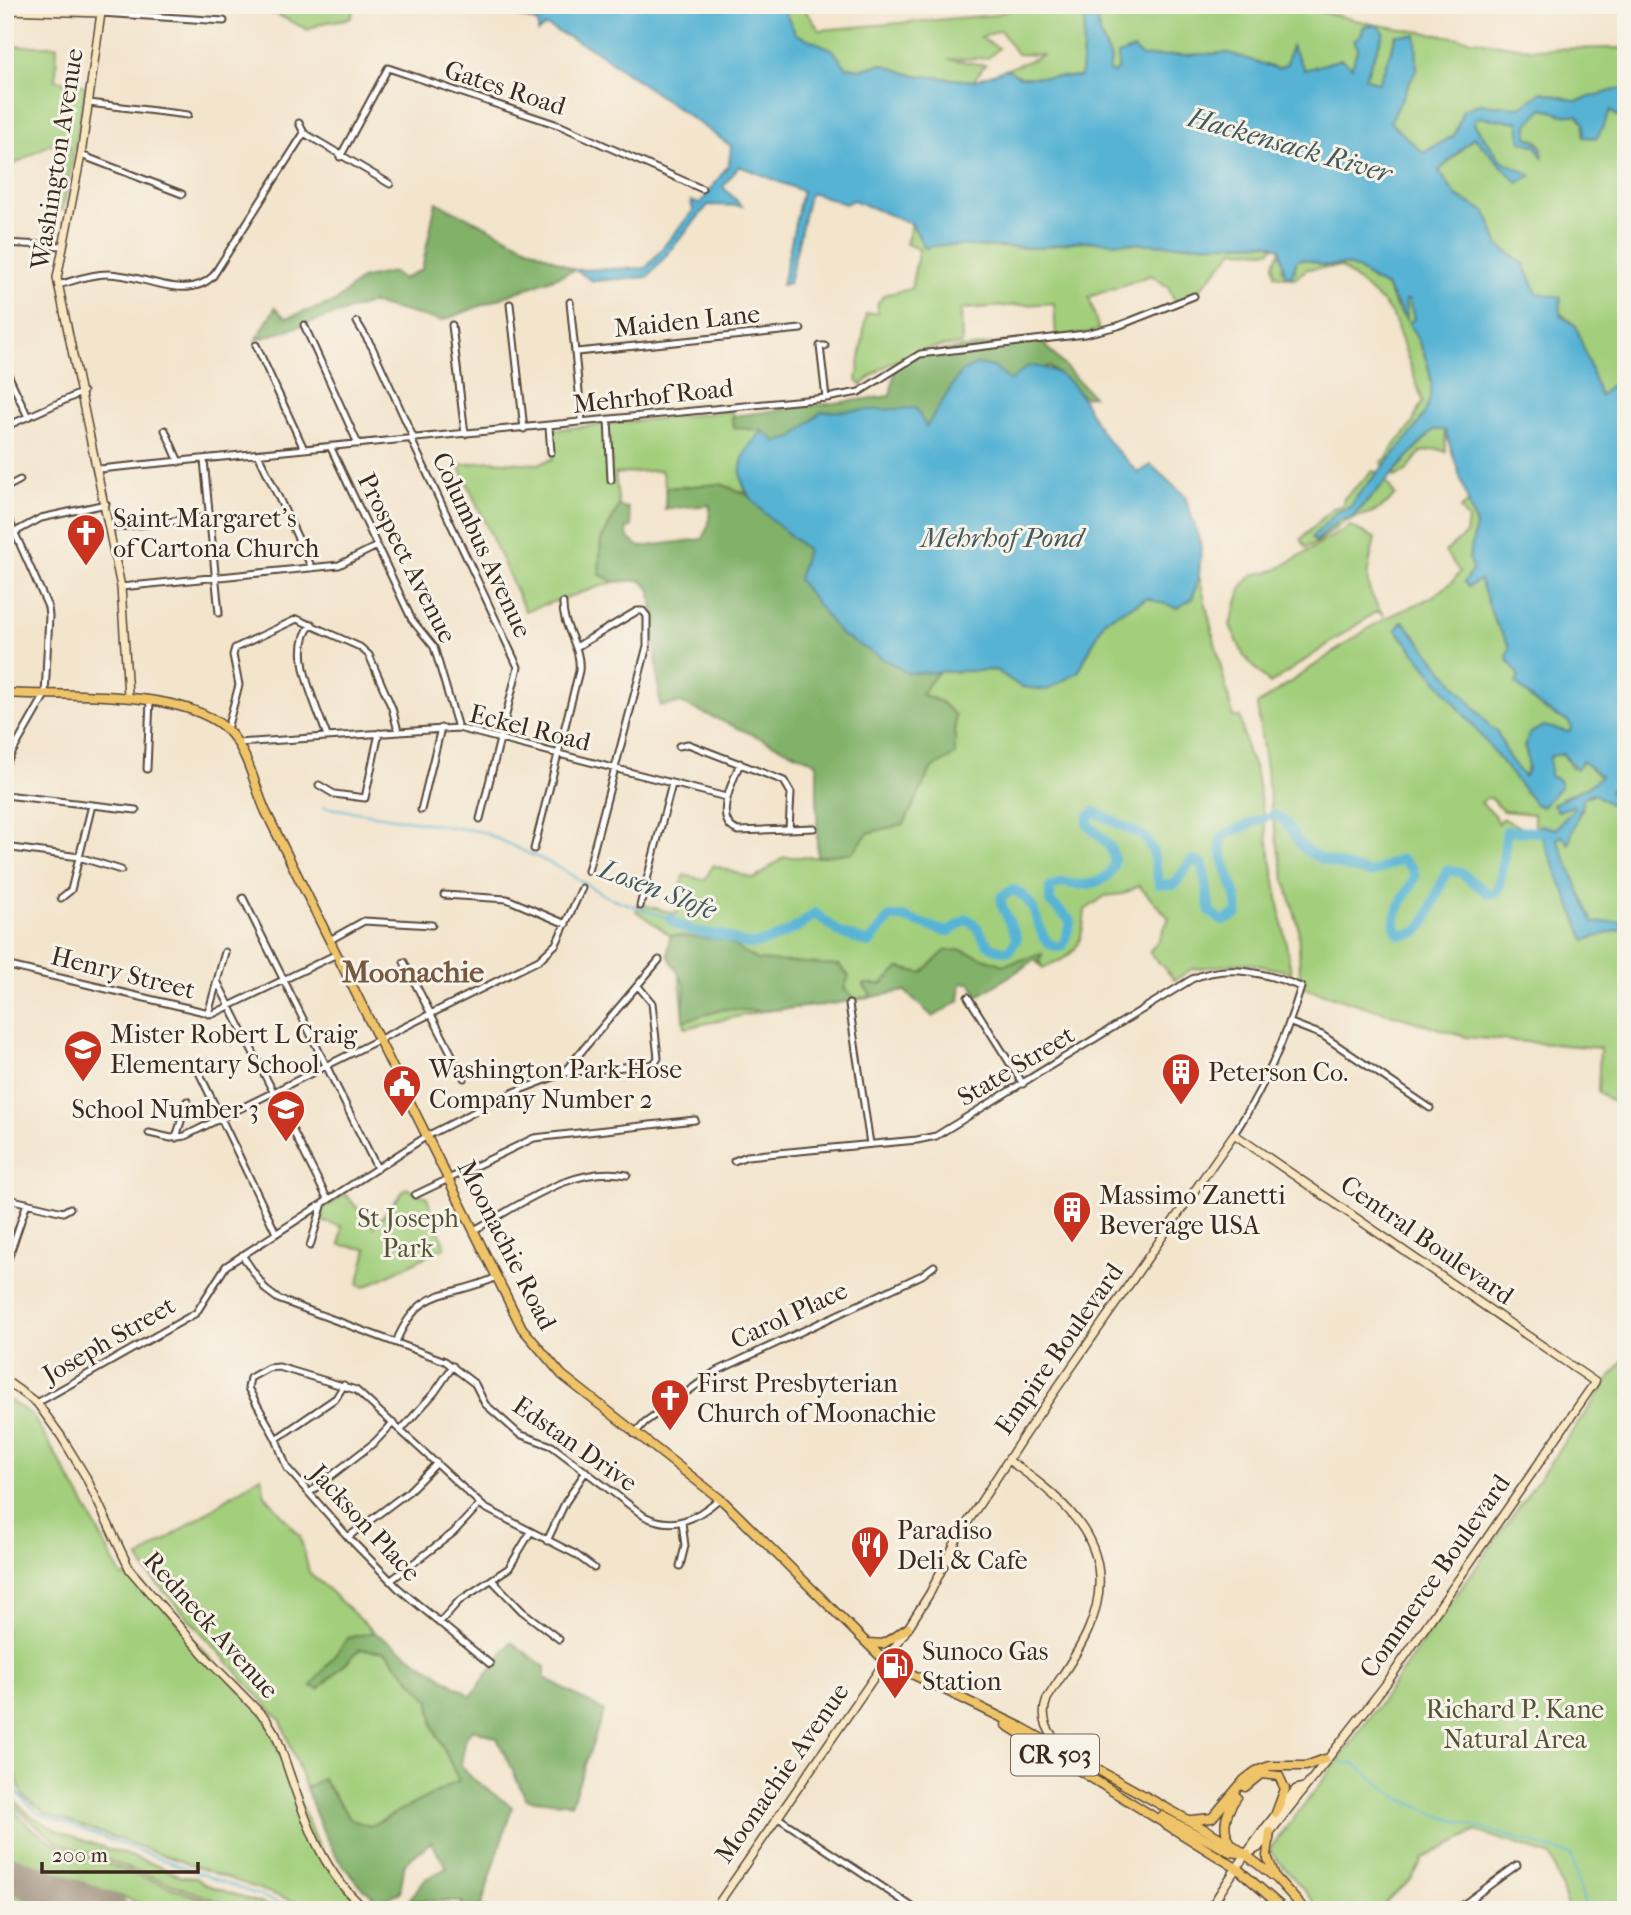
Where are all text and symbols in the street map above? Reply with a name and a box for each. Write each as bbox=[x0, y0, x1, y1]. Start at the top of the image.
street label: Washington Avenue bbox=[24, 46, 90, 273]
street label: Gates Road bbox=[440, 54, 570, 122]
water label: Hackensack River bbox=[1184, 100, 1398, 190]
street label: Maiden Lane bbox=[612, 298, 762, 344]
street label: Mehrhof Road bbox=[571, 372, 736, 420]
street label: Columbus Avenue bbox=[425, 447, 539, 643]
street label: Prospect Avenue bbox=[351, 468, 463, 648]
place label: Saint Margaret's of Cartona Church bbox=[113, 503, 320, 564]
church icon: Saint Margaret's of Cartona Church bbox=[65, 512, 107, 567]
water label: Mehrhof Pond bbox=[919, 521, 1087, 554]
street label: Eckel Road bbox=[466, 698, 595, 758]
water label: Losen Slofe bbox=[593, 851, 722, 927]
street label: Henry Street bbox=[48, 940, 199, 1006]
district label: Moonachie bbox=[342, 955, 484, 990]
place label: Mister Robert L Craig Elementary School bbox=[110, 1019, 358, 1080]
street label: State Street bbox=[952, 1019, 1081, 1113]
school or university icon: Mister Robert L Craig Elementary School bbox=[62, 1028, 104, 1083]
building icon: Peterson Co. bbox=[1160, 1051, 1202, 1106]
place label: Washington Park Hose Company Number 2 bbox=[428, 1054, 682, 1115]
place label: Peterson Co. bbox=[1208, 1057, 1348, 1088]
public building icon: Washington Park Hose Company Number 2 bbox=[381, 1063, 423, 1118]
school or university icon: School Number 3 bbox=[265, 1088, 307, 1143]
place label: School Number 3 bbox=[72, 1094, 259, 1125]
street label: Moonachie Road bbox=[451, 1155, 564, 1336]
street label: Central Boulevard bbox=[1334, 1169, 1520, 1312]
place label: Massimo Zanetti Beverage USA bbox=[1099, 1180, 1286, 1241]
building icon: Massimo Zanetti Beverage USA bbox=[1051, 1189, 1093, 1244]
park label: St Joseph Park bbox=[357, 1203, 459, 1264]
street label: Empire Boulevard bbox=[988, 1257, 1130, 1441]
street label: Carol Place bbox=[726, 1274, 852, 1356]
street label: Joseph Street bbox=[36, 1289, 181, 1391]
place label: First Presbyterian Church of Moonachie bbox=[697, 1368, 936, 1429]
church icon: First Presbyterian Church of Moonachie bbox=[649, 1377, 691, 1432]
street label: Edstan Drive bbox=[507, 1390, 643, 1498]
street label: Jackson Place bbox=[302, 1457, 427, 1588]
street label: Commerce Boulevard bbox=[1353, 1468, 1517, 1684]
place label: Paradiso Deli & Cafe bbox=[897, 1515, 1028, 1576]
restaurant icon: Paradiso Deli & Cafe bbox=[849, 1524, 891, 1579]
street label: Redneck Avenue bbox=[137, 1545, 285, 1705]
place label: Sunoco Gas Station bbox=[922, 1636, 1048, 1697]
fuel station icon: Sunoco Gas Station bbox=[874, 1645, 916, 1700]
street label: Moonachie Avenue bbox=[708, 1677, 856, 1869]
park label: Richard P. Kane Natural Area bbox=[1426, 1694, 1604, 1755]
road number: CR 503 bbox=[1011, 1735, 1099, 1776]
scale bar bbox=[42, 1831, 198, 1875]
text: 200 m bbox=[52, 1843, 108, 1867]

